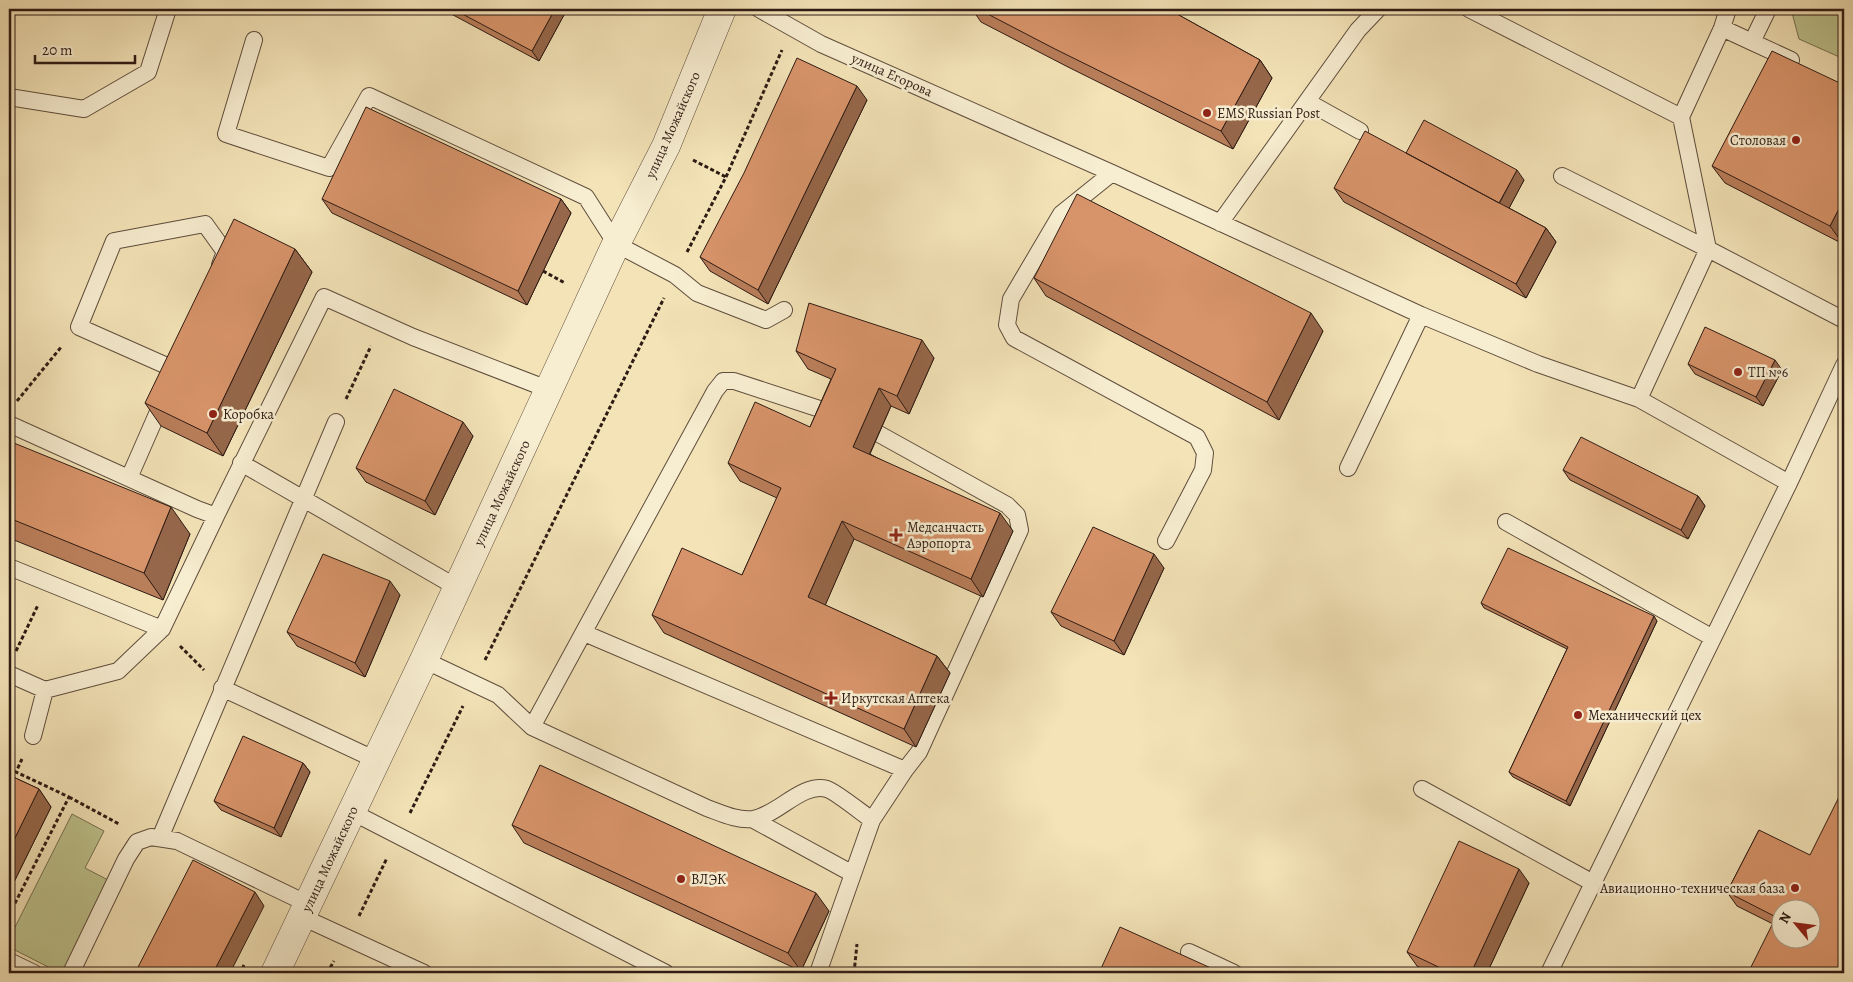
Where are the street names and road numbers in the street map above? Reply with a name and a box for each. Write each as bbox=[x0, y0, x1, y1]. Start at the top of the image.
street label: улица Егорова bbox=[848, 48, 936, 102]
street label: улица Можайского bbox=[641, 69, 705, 182]
street label: улица Можайского bbox=[469, 437, 535, 550]
street label: улица Можайского bbox=[297, 803, 363, 916]

